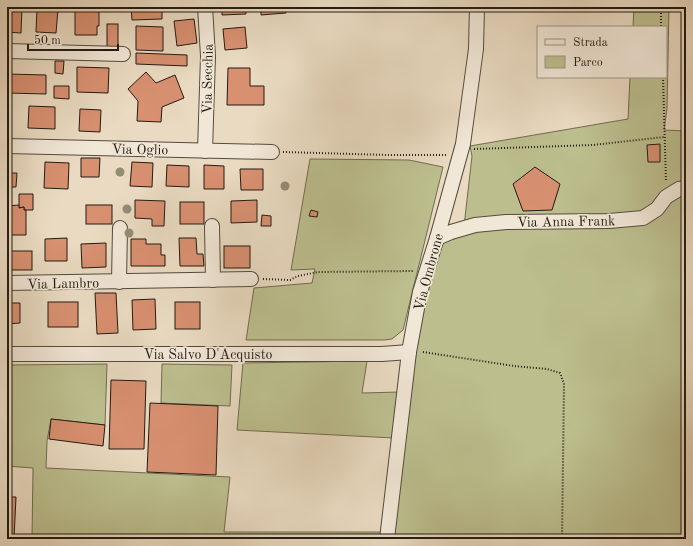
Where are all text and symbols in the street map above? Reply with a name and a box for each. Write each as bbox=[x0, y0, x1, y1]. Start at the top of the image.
scale bar bbox=[28, 26, 118, 52]
legend bbox=[537, 26, 667, 78]
text: 50 m bbox=[34, 34, 61, 47]
text: Strada bbox=[573, 37, 608, 49]
street label: Via Secchia bbox=[200, 44, 216, 114]
text: Parco bbox=[573, 57, 603, 69]
street label: Via Oglio bbox=[112, 143, 168, 157]
street label: Via Anna Frank bbox=[517, 214, 615, 230]
street label: Via Ombrone bbox=[412, 232, 446, 313]
street label: Via Lambro bbox=[27, 276, 99, 292]
street label: Via Salvo D'Acquisto bbox=[143, 348, 273, 362]

